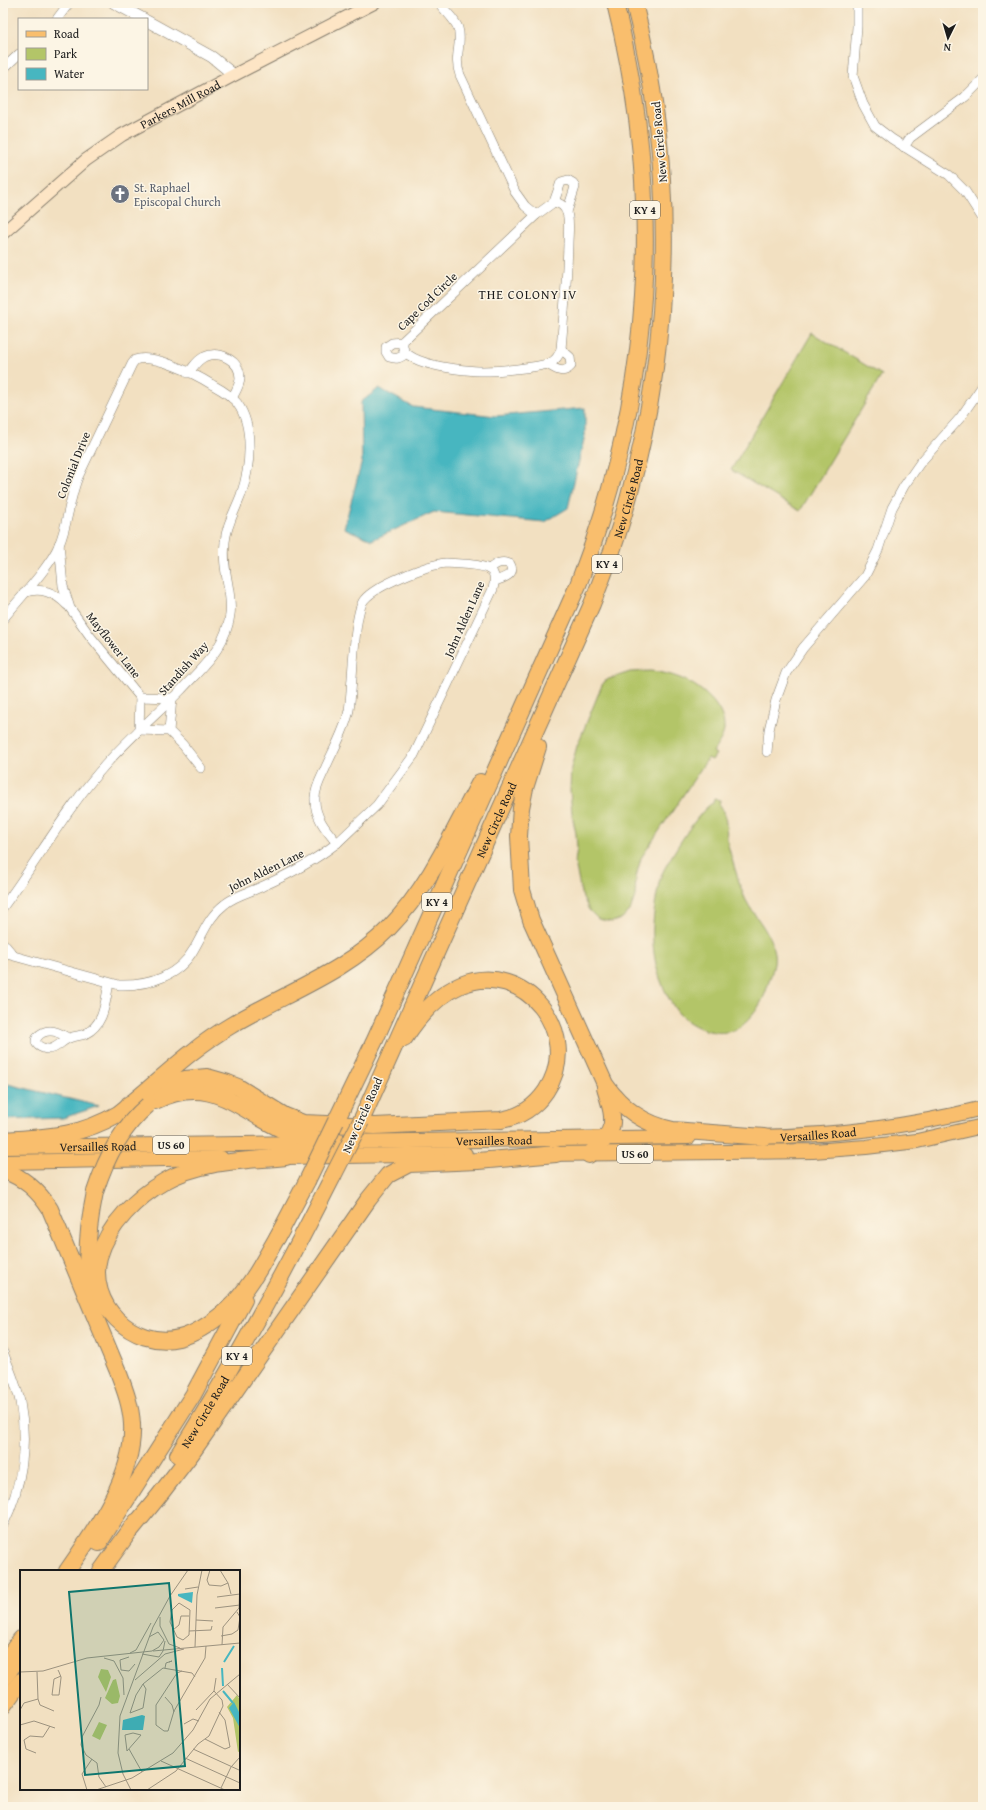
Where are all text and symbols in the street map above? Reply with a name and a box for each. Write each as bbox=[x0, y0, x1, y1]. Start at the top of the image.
legend bbox=[18, 18, 148, 90]
north arrow bbox=[928, 18, 968, 58]
text: Road bbox=[54, 25, 80, 42]
text: N bbox=[942, 40, 951, 56]
text: Park bbox=[54, 45, 78, 62]
text: Water bbox=[54, 65, 84, 82]
street label: Parkers Mill Road bbox=[137, 75, 223, 132]
street label: New Circle Road bbox=[647, 100, 671, 183]
place label: St. Raphael Episcopal Church bbox=[134, 179, 221, 210]
church icon: St. Raphael Episcopal Church bbox=[109, 183, 131, 205]
road number: KY 4 bbox=[630, 201, 660, 219]
street label: Cape Cod Circle bbox=[393, 268, 461, 334]
district label: THE COLONY IV bbox=[478, 285, 578, 304]
street label: Colonial Drive bbox=[52, 429, 94, 501]
street label: New Circle Road bbox=[608, 456, 647, 540]
road number: KY 4 bbox=[592, 555, 622, 573]
street label: John Alden Lane bbox=[439, 578, 489, 662]
street label: Mayflower Lane bbox=[83, 608, 146, 682]
street label: Standish Way bbox=[154, 637, 212, 699]
street label: New Circle Road bbox=[471, 779, 520, 860]
street label: John Alden Lane bbox=[224, 844, 307, 896]
road number: KY 4 bbox=[422, 893, 452, 911]
street label: New Circle Road bbox=[338, 1074, 387, 1156]
street label: Versailles Road bbox=[779, 1122, 858, 1145]
street label: Versailles Road bbox=[456, 1131, 533, 1149]
road number: US 60 bbox=[153, 1136, 189, 1154]
street label: Versailles Road bbox=[60, 1137, 137, 1155]
road number: US 60 bbox=[617, 1145, 653, 1163]
road number: KY 4 bbox=[222, 1347, 252, 1365]
street label: New Circle Road bbox=[176, 1372, 233, 1451]
inset map bbox=[20, 1570, 240, 1790]

